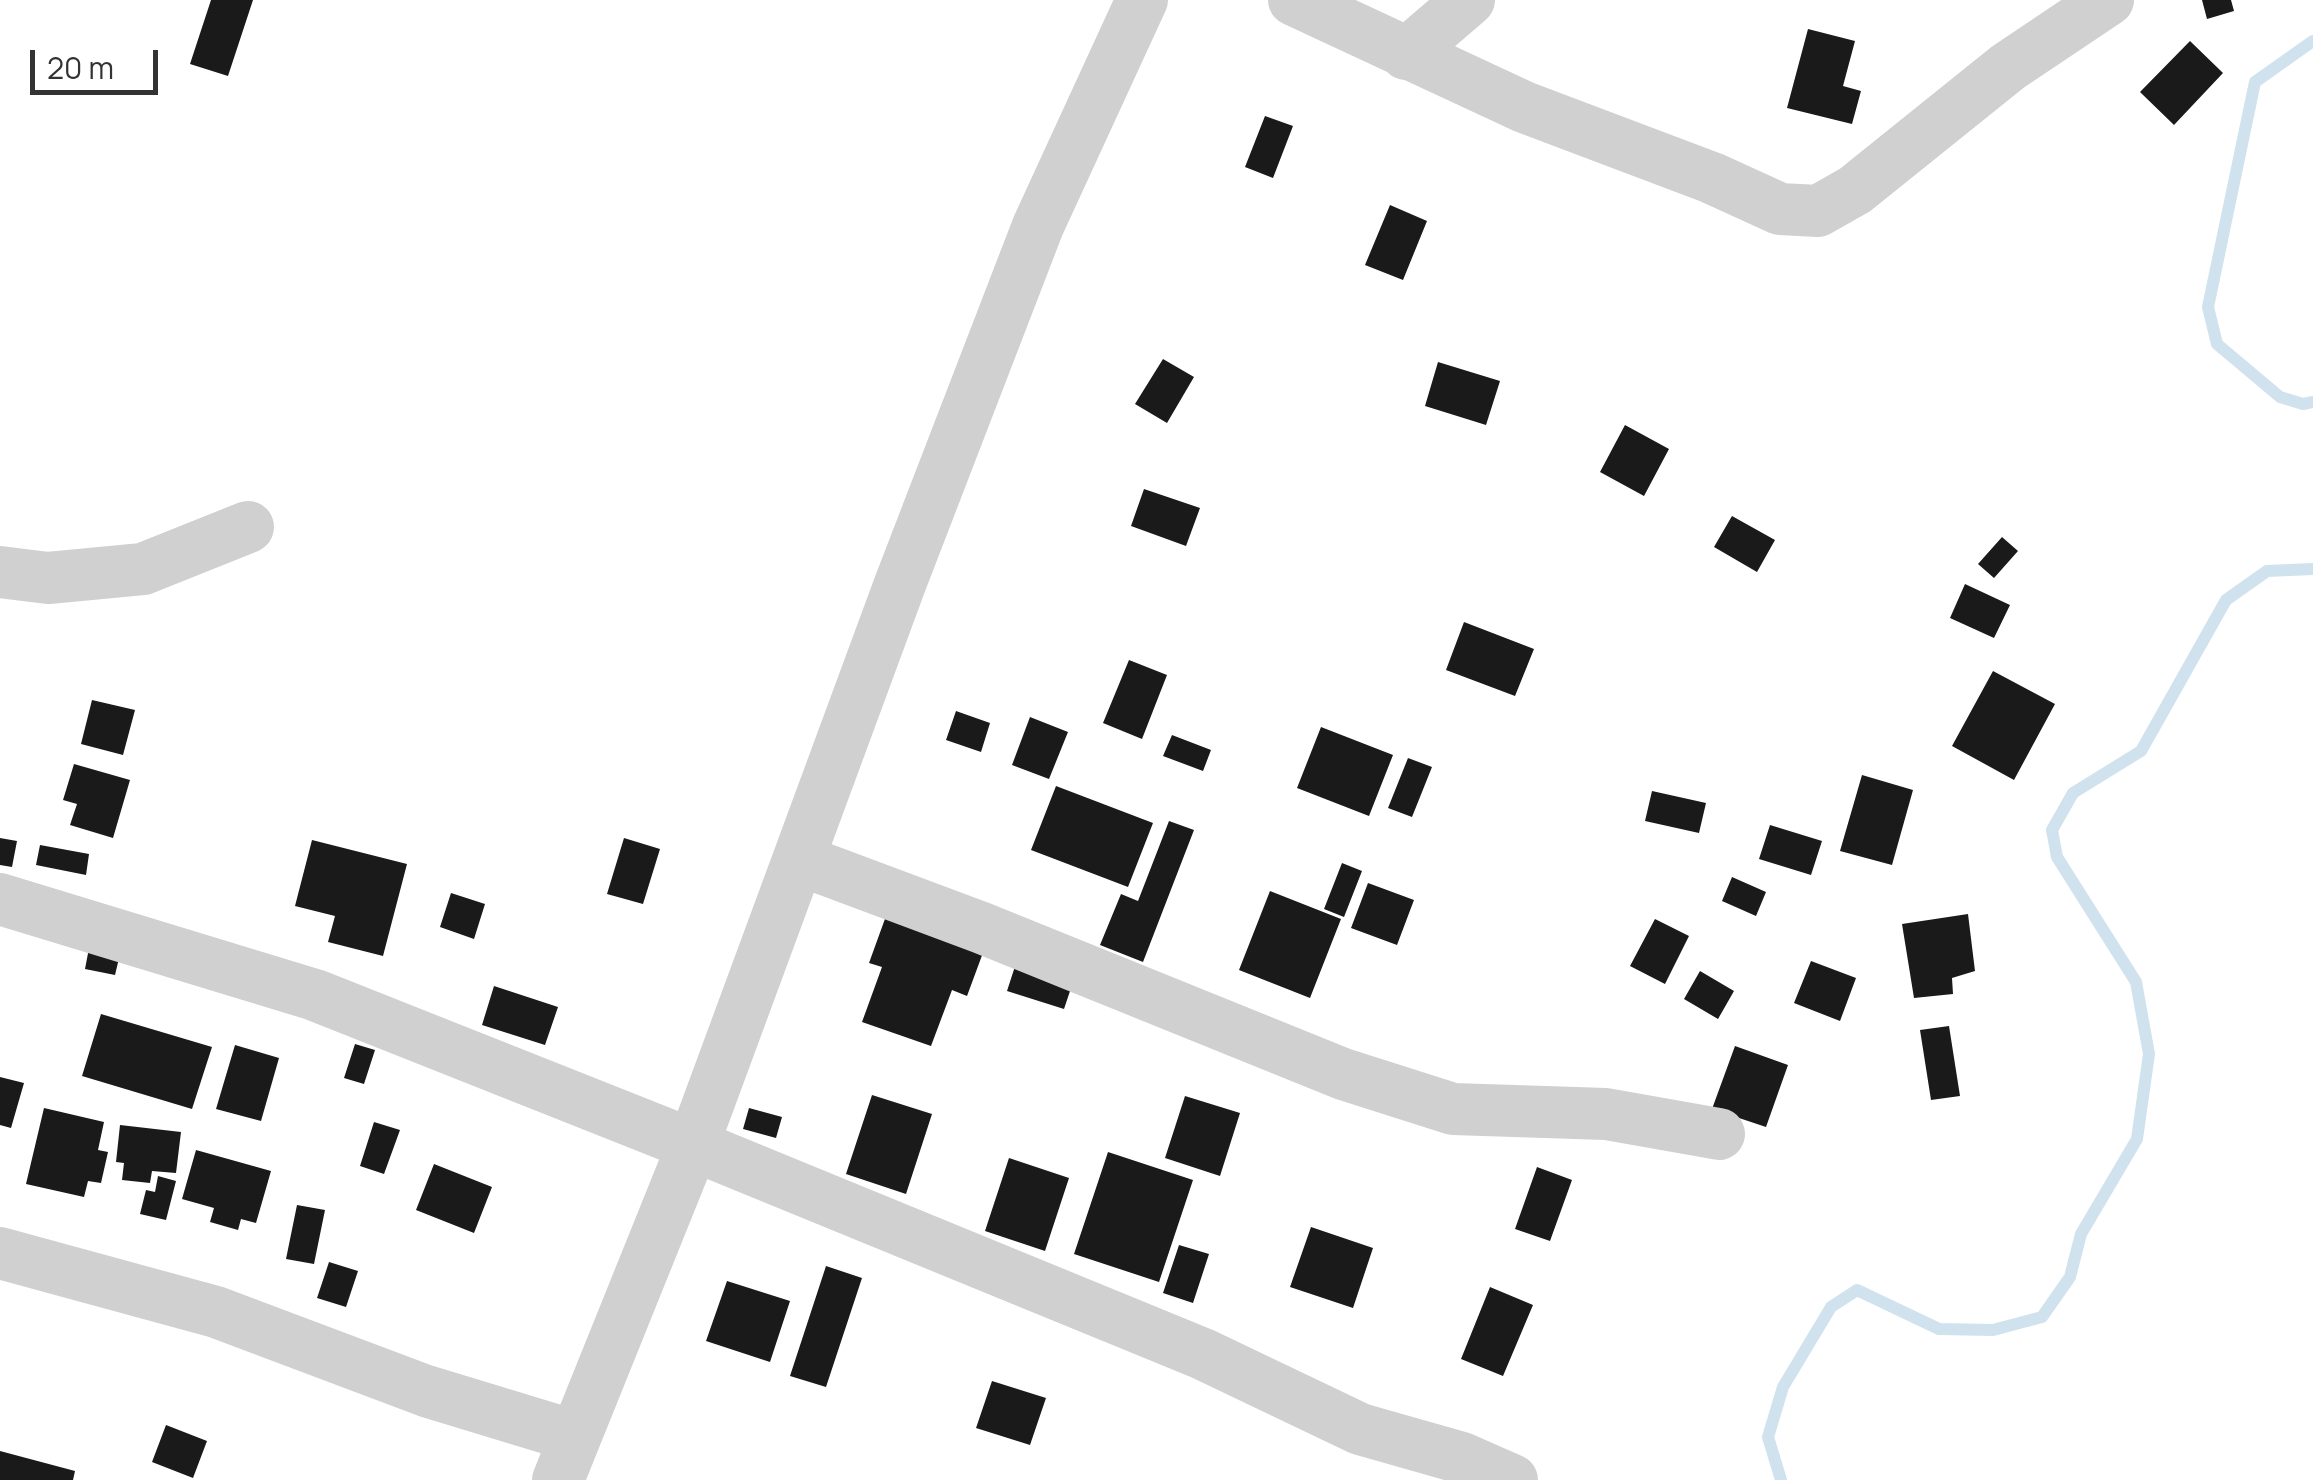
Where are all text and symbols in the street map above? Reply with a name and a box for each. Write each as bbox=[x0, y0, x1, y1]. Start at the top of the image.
scale bar bbox=[35, 30, 162, 92]
text: 20 m bbox=[47, 47, 114, 88]

